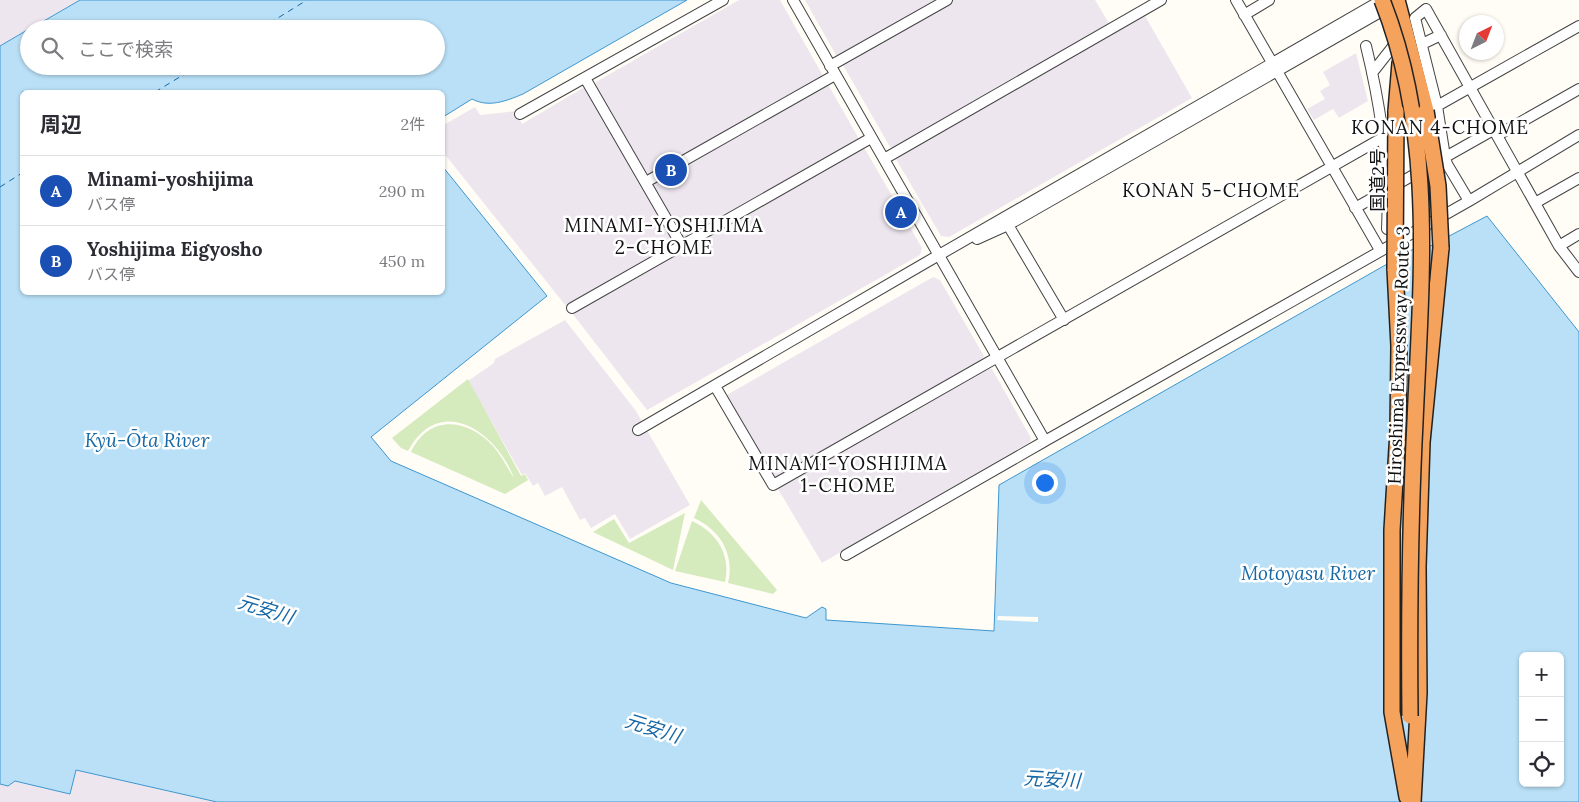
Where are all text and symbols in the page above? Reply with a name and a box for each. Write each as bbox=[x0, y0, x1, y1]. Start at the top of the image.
north arrow bbox=[1459, 15, 1504, 60]
search box bbox=[20, 20, 445, 75]
icon: search bbox=[38, 34, 66, 62]
text: ここで検索 bbox=[78, 37, 173, 61]
text: 周辺 bbox=[40, 111, 82, 138]
text: 2件 bbox=[400, 114, 425, 134]
district label: KONAN 4-CHOME bbox=[1351, 115, 1529, 139]
street label: 国道2号 bbox=[1366, 148, 1389, 212]
pin: B bbox=[655, 151, 687, 189]
text: Minami-yoshijima bbox=[87, 167, 254, 191]
district label: KONAN 5-CHOME bbox=[1122, 178, 1300, 202]
text: A bbox=[51, 181, 61, 201]
text: 290 m bbox=[379, 181, 425, 201]
pin: A bbox=[885, 193, 917, 231]
text: バス停 bbox=[87, 194, 135, 214]
district label: MINAMI-YOSHIJIMA 2-CHOME bbox=[564, 213, 764, 259]
street label: Hiroshima Expressway Route 3 bbox=[1382, 225, 1415, 485]
text: Yoshijima Eigyosho bbox=[87, 237, 262, 261]
text: B bbox=[51, 251, 61, 271]
text: 450 m bbox=[379, 251, 425, 271]
text: バス停 bbox=[87, 264, 135, 284]
water label: Kyū-Ōta River bbox=[85, 428, 210, 452]
district label: MINAMI-YOSHIJIMA 1-CHOME bbox=[748, 451, 948, 497]
your location bbox=[1032, 470, 1058, 496]
water label: Motoyasu River bbox=[1241, 561, 1375, 585]
water label: 元安川 bbox=[235, 589, 299, 629]
map controls bbox=[1519, 652, 1564, 787]
button: + bbox=[1519, 652, 1564, 697]
button: − bbox=[1519, 697, 1564, 742]
water label: 元安川 bbox=[622, 708, 686, 748]
button: locate bbox=[1519, 742, 1564, 787]
water label: 元安川 bbox=[1023, 766, 1083, 793]

